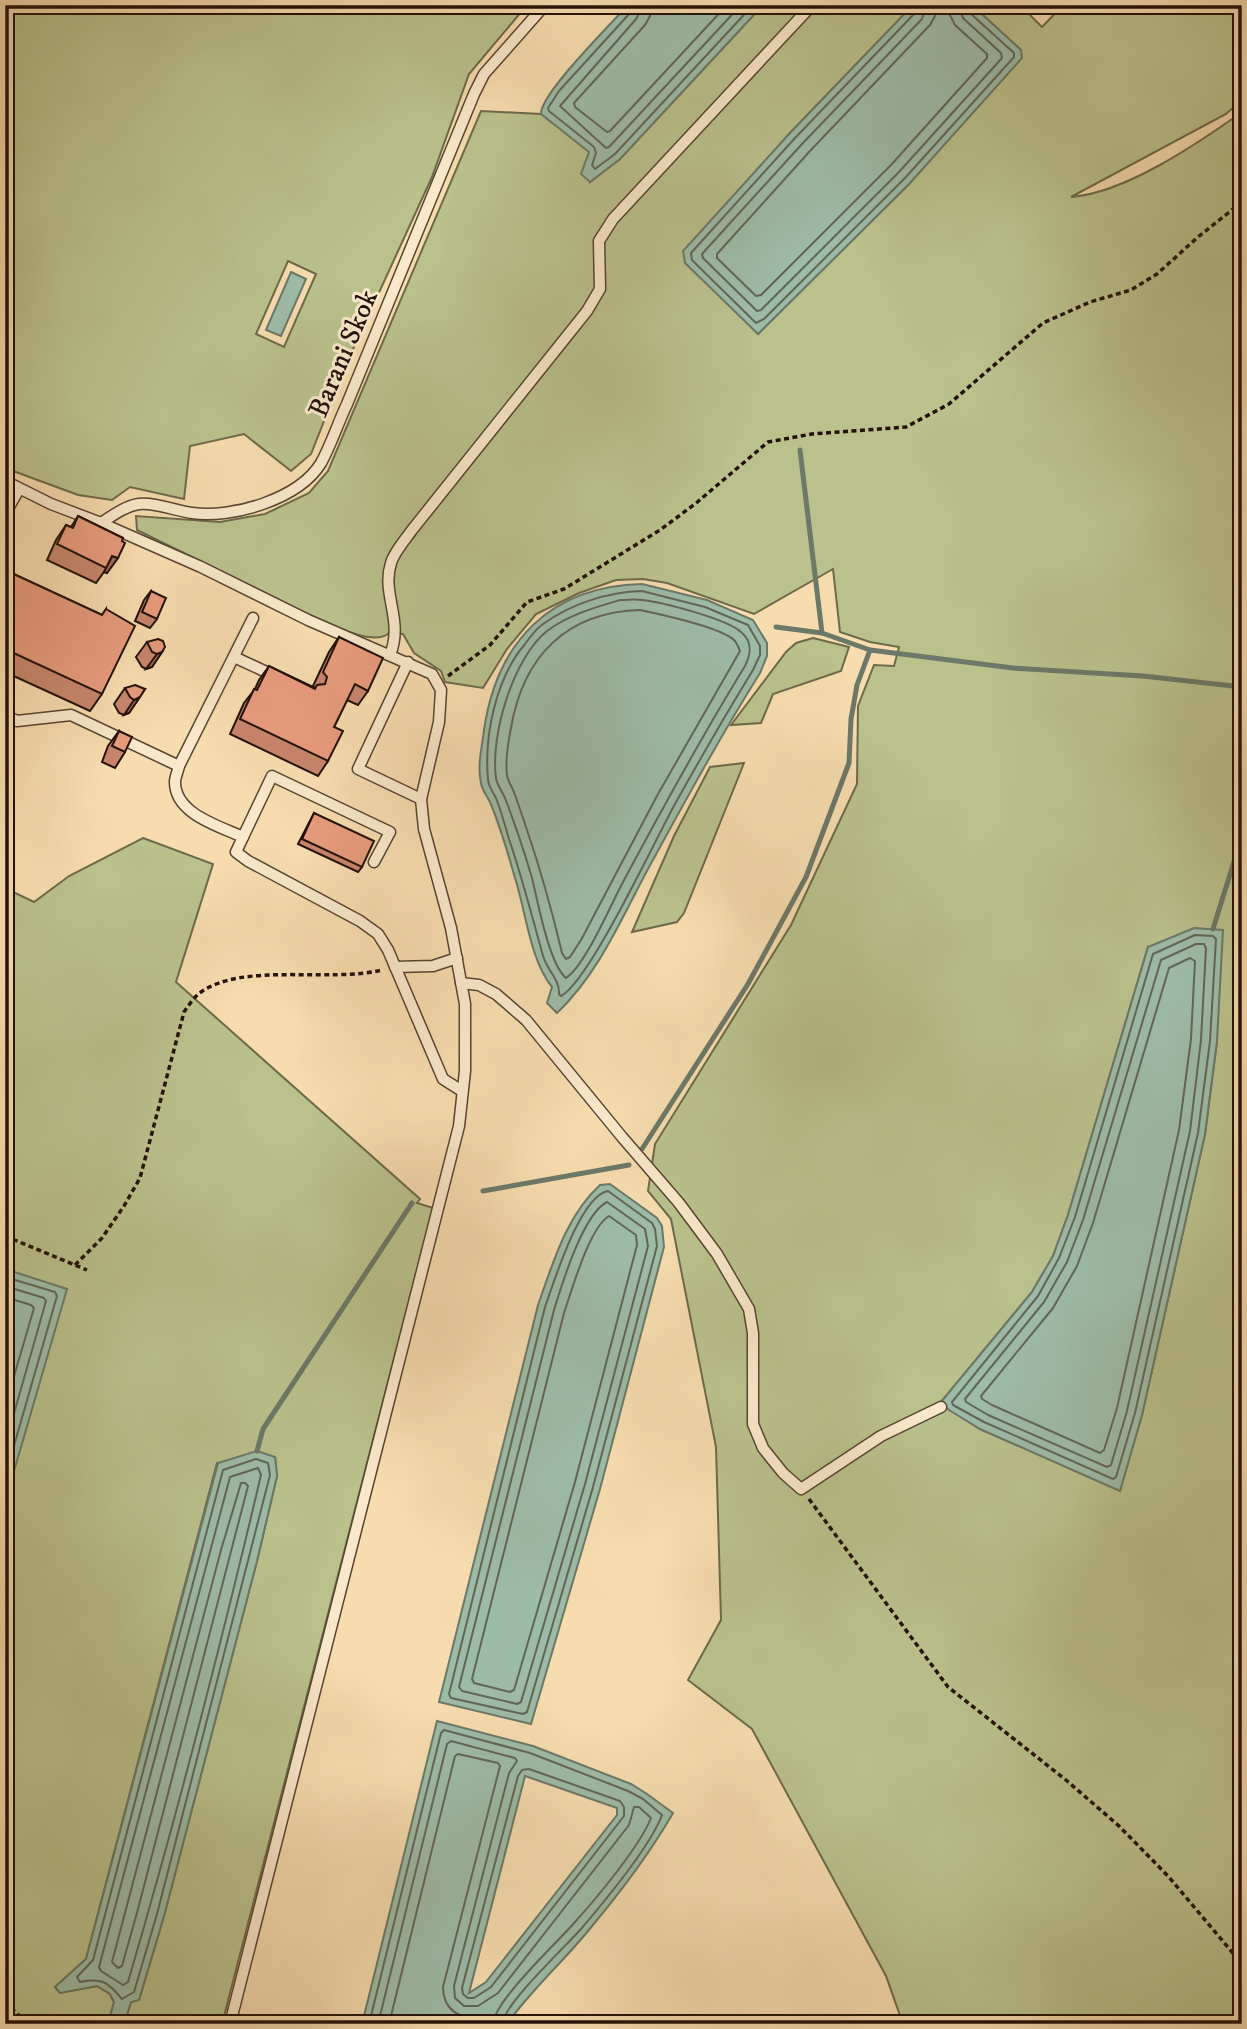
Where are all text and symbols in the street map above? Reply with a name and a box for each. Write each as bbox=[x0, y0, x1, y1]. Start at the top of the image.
street label: Barani Skok bbox=[301, 284, 386, 423]

